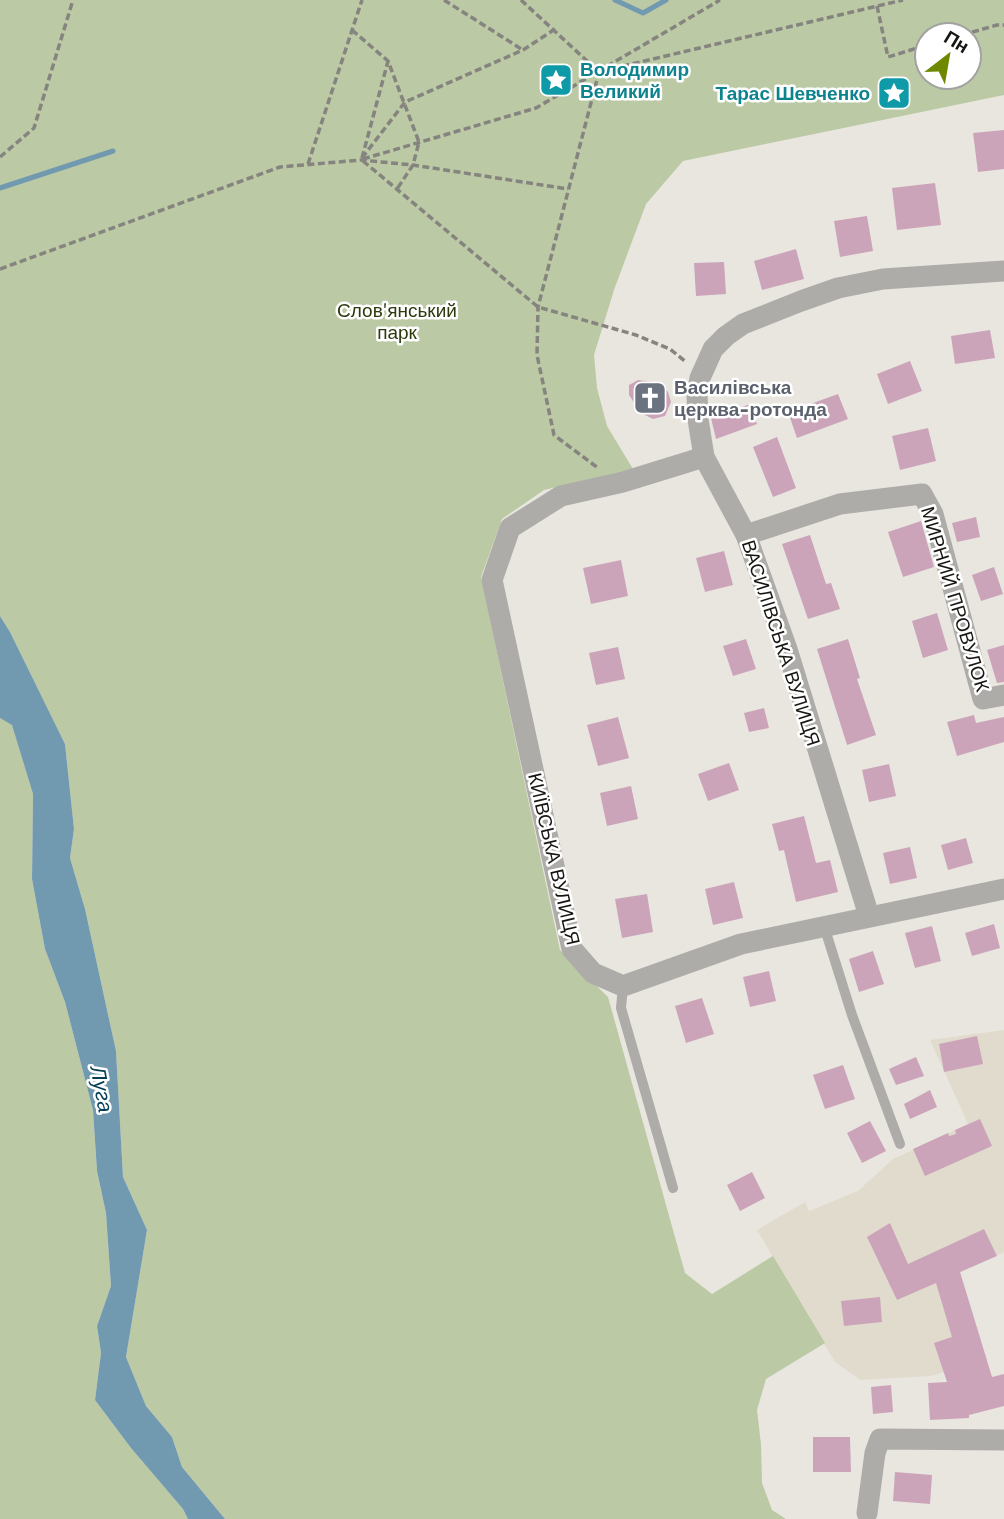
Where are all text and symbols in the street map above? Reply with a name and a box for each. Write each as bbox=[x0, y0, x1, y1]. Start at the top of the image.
north arrow bbox=[913, 21, 983, 91]
text: Пн bbox=[940, 26, 973, 58]
place label: Володимир Великий bbox=[580, 58, 689, 103]
place icon: Володимир Великий bbox=[537, 61, 575, 99]
place icon: Тарас Шевченко bbox=[875, 74, 913, 112]
place label: Тарас Шевченко bbox=[716, 82, 870, 105]
park label: Слов'янський парк bbox=[337, 299, 457, 344]
place label: Василівська церква-ротонда bbox=[674, 376, 827, 421]
church icon: Василівська церква-ротонда bbox=[631, 379, 669, 417]
street label: МИРНИЙ ПРОВУЛОК bbox=[916, 504, 994, 694]
street label: ВАСИЛІВСЬКА ВУЛИЦЯ bbox=[737, 537, 825, 749]
street label: КИЇВСЬКА ВУЛИЦЯ bbox=[523, 771, 585, 947]
water label: Луга bbox=[85, 1062, 119, 1114]

